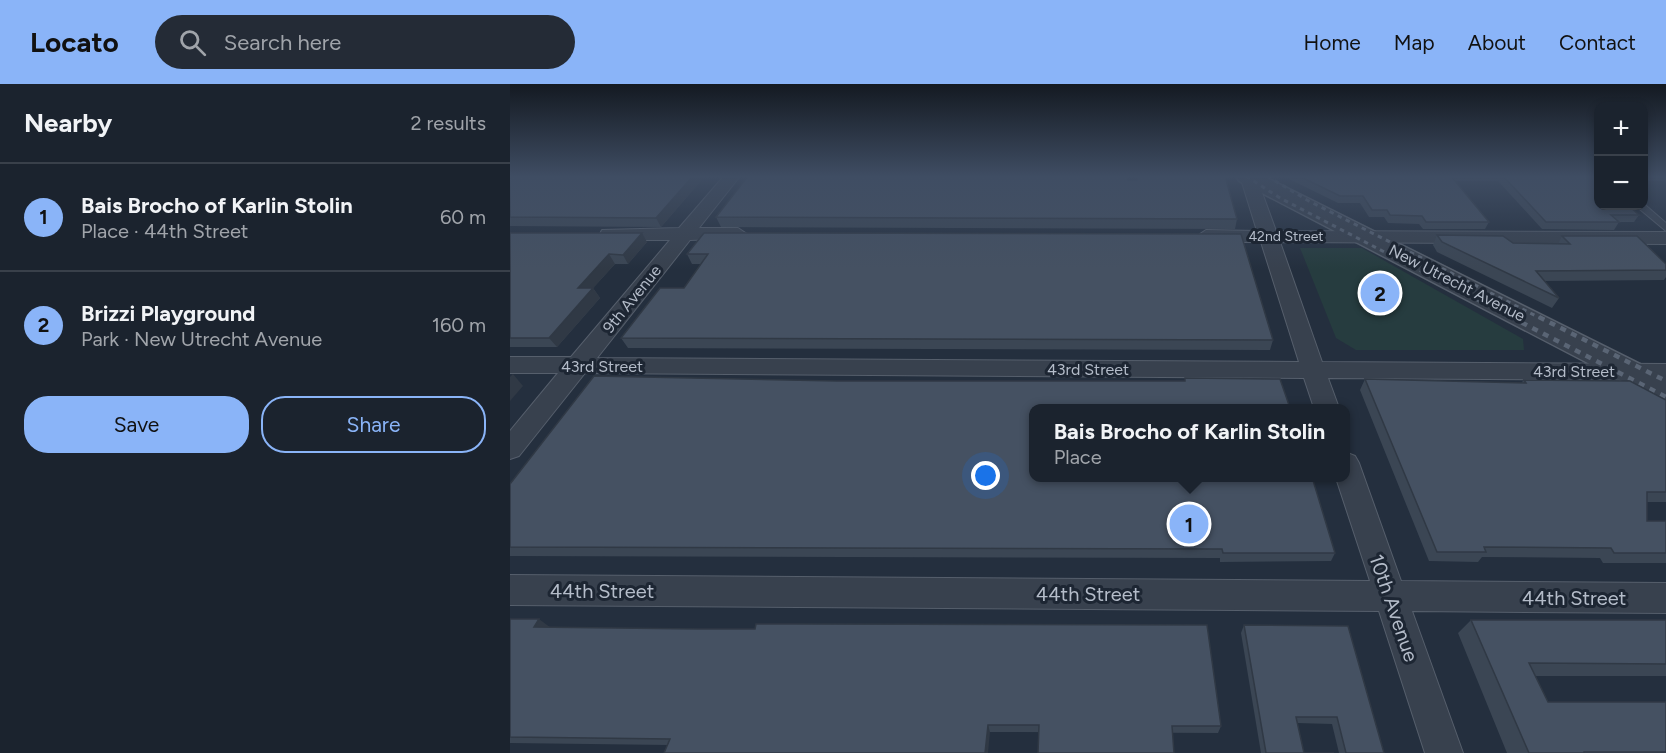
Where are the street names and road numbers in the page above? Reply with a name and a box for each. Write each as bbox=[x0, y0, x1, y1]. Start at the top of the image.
street label: 42nd Street bbox=[1248, 228, 1324, 245]
street label: New Utrecht Avenue bbox=[1386, 240, 1529, 326]
street label: 9th Avenue bbox=[599, 261, 665, 337]
street label: 43rd Street bbox=[561, 357, 643, 376]
street label: 43rd Street bbox=[1047, 360, 1129, 379]
street label: 43rd Street bbox=[1533, 362, 1615, 381]
street label: 10th Avenue bbox=[1364, 551, 1424, 665]
street label: 44th Street bbox=[550, 579, 654, 603]
street label: 44th Street bbox=[1036, 582, 1140, 606]
street label: 44th Street bbox=[1522, 586, 1626, 610]

